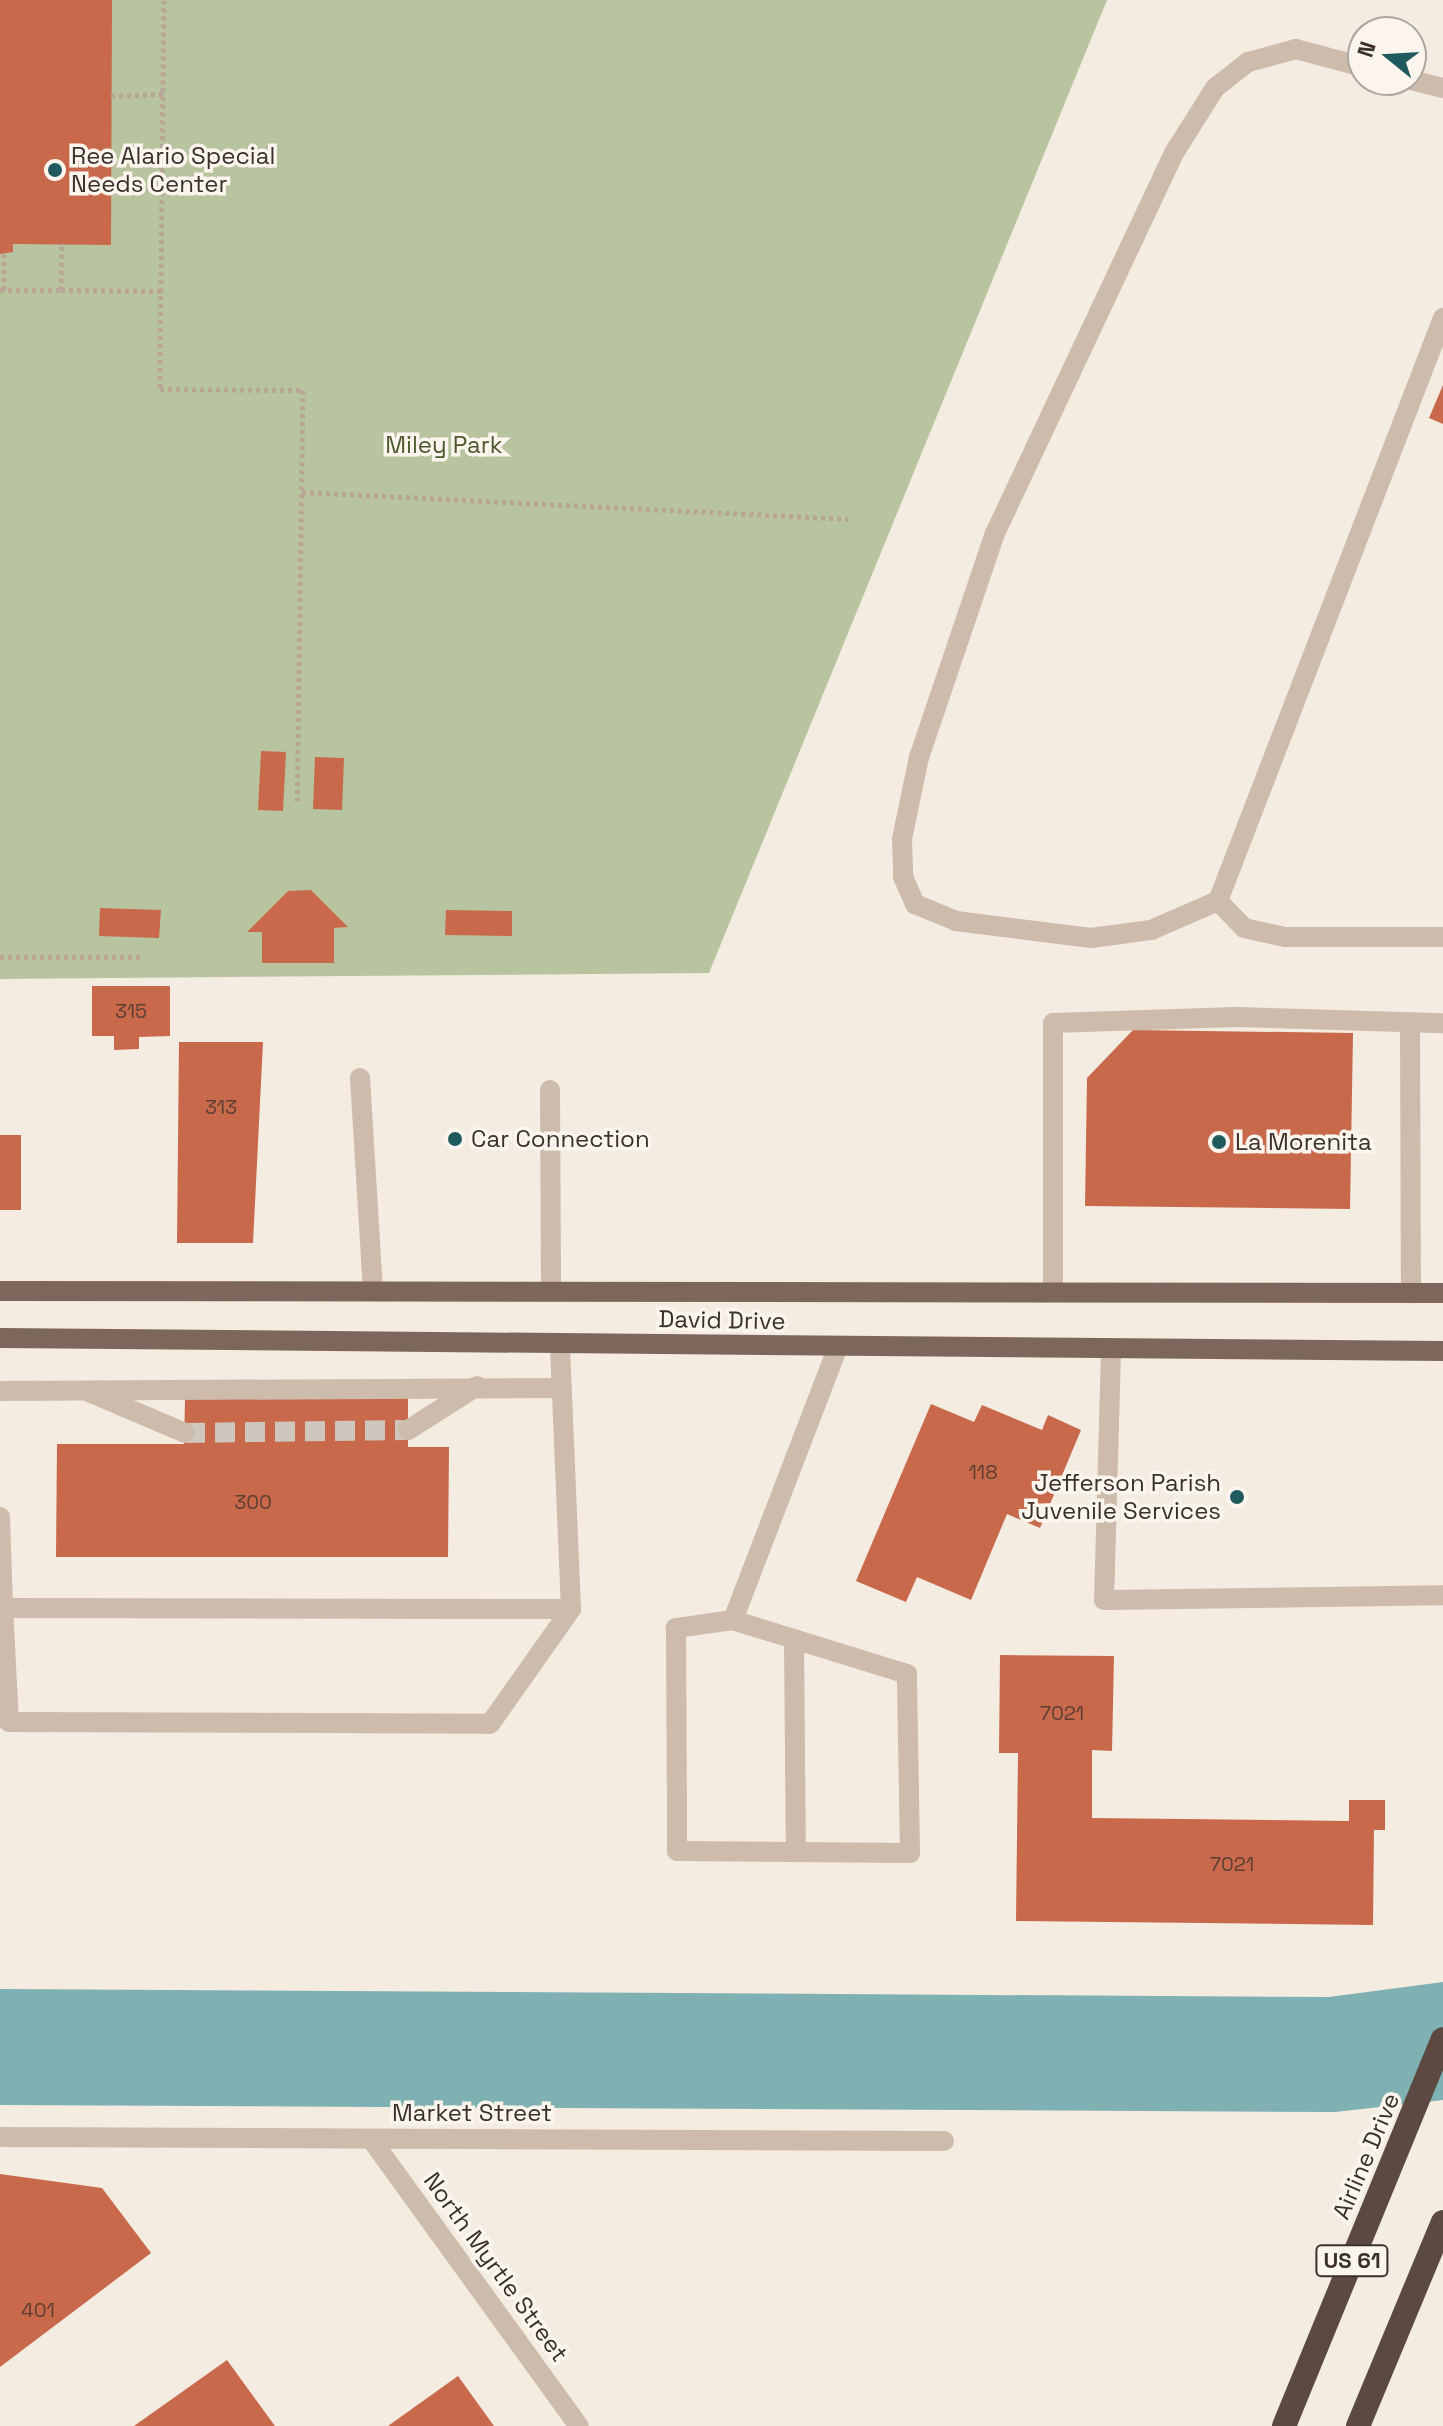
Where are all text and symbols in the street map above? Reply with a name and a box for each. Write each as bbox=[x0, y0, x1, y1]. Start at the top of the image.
north arrow bbox=[1347, 16, 1427, 96]
text: N bbox=[1350, 38, 1382, 61]
place label: Ree Alario Special Needs Center bbox=[71, 142, 276, 198]
marker: Ree Alario Special Needs Center bbox=[46, 161, 64, 179]
park label: Miley Park bbox=[385, 431, 503, 459]
house number: 315 bbox=[115, 999, 147, 1023]
house number: 313 bbox=[205, 1095, 237, 1119]
place label: Car Connection bbox=[471, 1125, 650, 1153]
place label: La Morenita bbox=[1235, 1128, 1372, 1156]
marker: Car Connection bbox=[446, 1130, 464, 1148]
marker: La Morenita bbox=[1210, 1133, 1228, 1151]
street label: David Drive bbox=[658, 1304, 786, 1336]
house number: 118 bbox=[968, 1460, 998, 1484]
place label: Jefferson Parish Juvenile Services bbox=[1021, 1469, 1221, 1525]
marker: Jefferson Parish Juvenile Services bbox=[1228, 1488, 1246, 1506]
house number: 300 bbox=[234, 1490, 272, 1514]
house number: 7021 bbox=[1040, 1701, 1084, 1725]
house number: 7021 bbox=[1210, 1852, 1254, 1876]
street label: Airline Drive bbox=[1326, 2089, 1406, 2223]
street label: Market Street bbox=[392, 2099, 552, 2127]
street label: North Myrtle Street bbox=[418, 2167, 574, 2367]
road number: US 61 bbox=[1314, 2243, 1390, 2279]
house number: 401 bbox=[21, 2298, 55, 2322]

